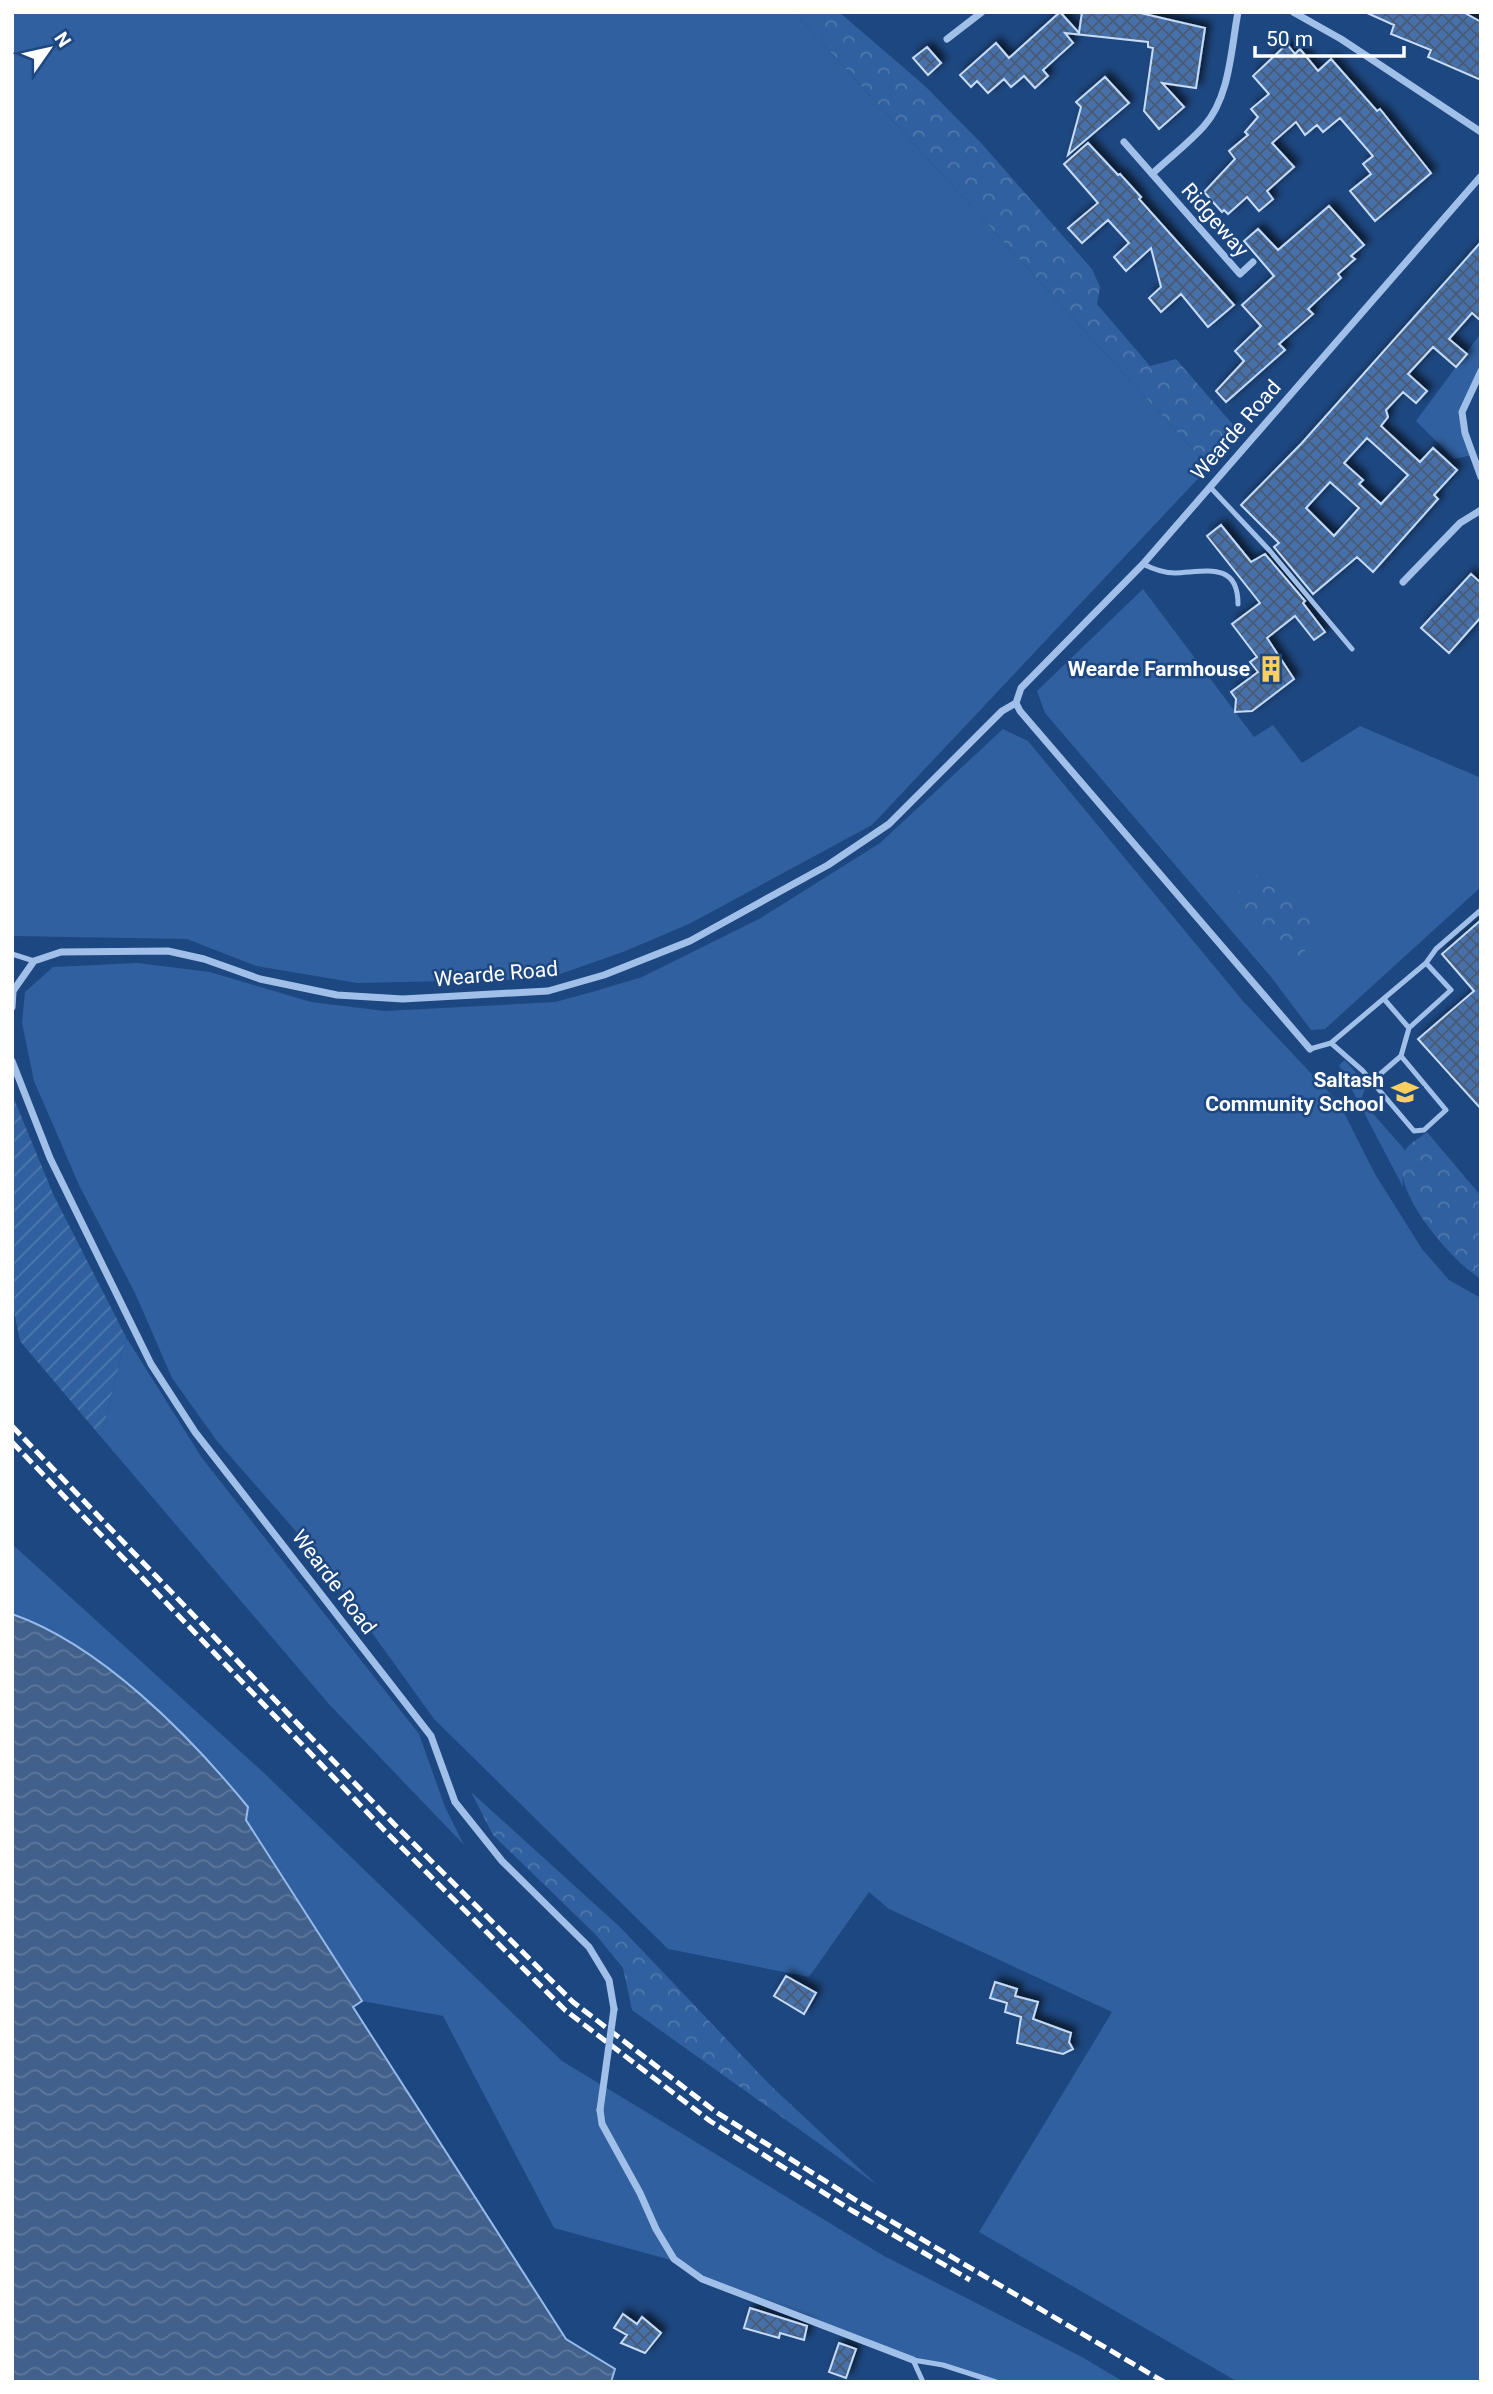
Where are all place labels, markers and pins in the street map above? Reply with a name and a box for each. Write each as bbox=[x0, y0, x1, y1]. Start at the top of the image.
building icon: Wearde Farmhouse bbox=[1256, 654, 1286, 684]
place label: Wearde Farmhouse bbox=[1068, 657, 1250, 681]
place label: Saltash Community School bbox=[1205, 1068, 1384, 1116]
school or university icon: Saltash Community School bbox=[1390, 1077, 1420, 1107]

